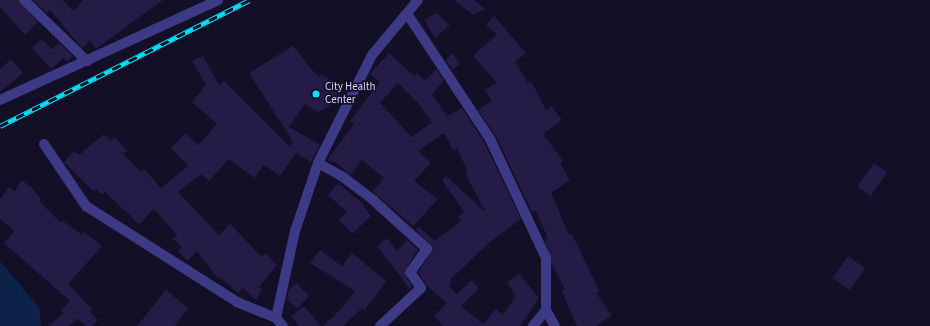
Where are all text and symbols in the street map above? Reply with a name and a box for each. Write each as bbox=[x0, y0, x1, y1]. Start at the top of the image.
place label: City Health Center bbox=[325, 81, 376, 107]
marker: City Health Center bbox=[310, 88, 322, 100]

